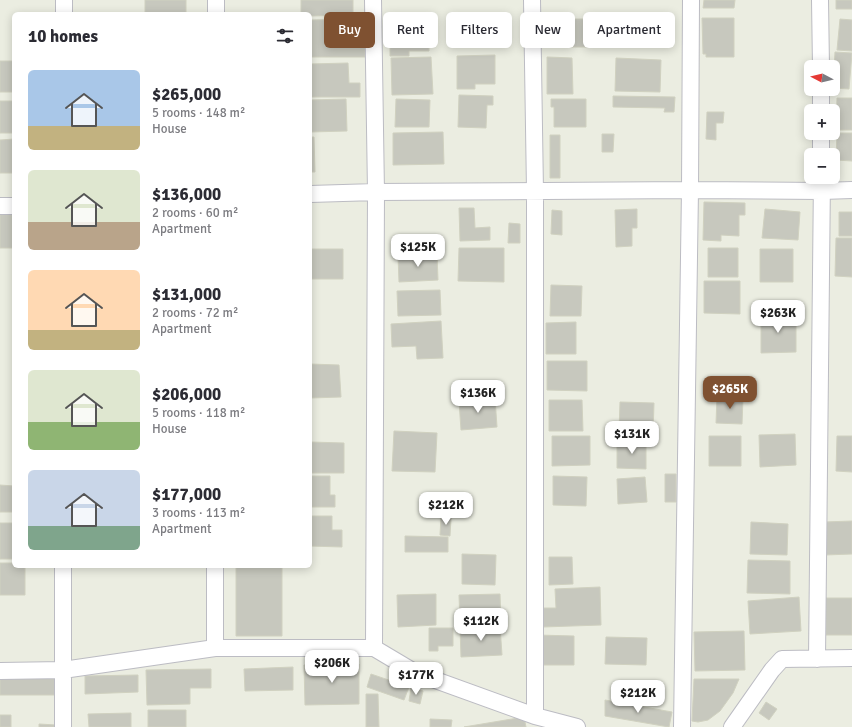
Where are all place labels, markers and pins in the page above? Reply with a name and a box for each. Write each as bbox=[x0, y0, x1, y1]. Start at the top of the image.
pin: $125K bbox=[390, 234, 446, 268]
pin: $263K bbox=[750, 300, 806, 334]
pin: $265K bbox=[702, 376, 758, 410]
pin: $136K bbox=[450, 380, 506, 414]
pin: $131K bbox=[604, 421, 660, 455]
pin: $212K bbox=[418, 492, 474, 526]
pin: $112K bbox=[453, 608, 509, 642]
pin: $206K bbox=[304, 650, 360, 684]
pin: $177K bbox=[388, 662, 444, 696]
pin: $212K bbox=[610, 680, 666, 714]

